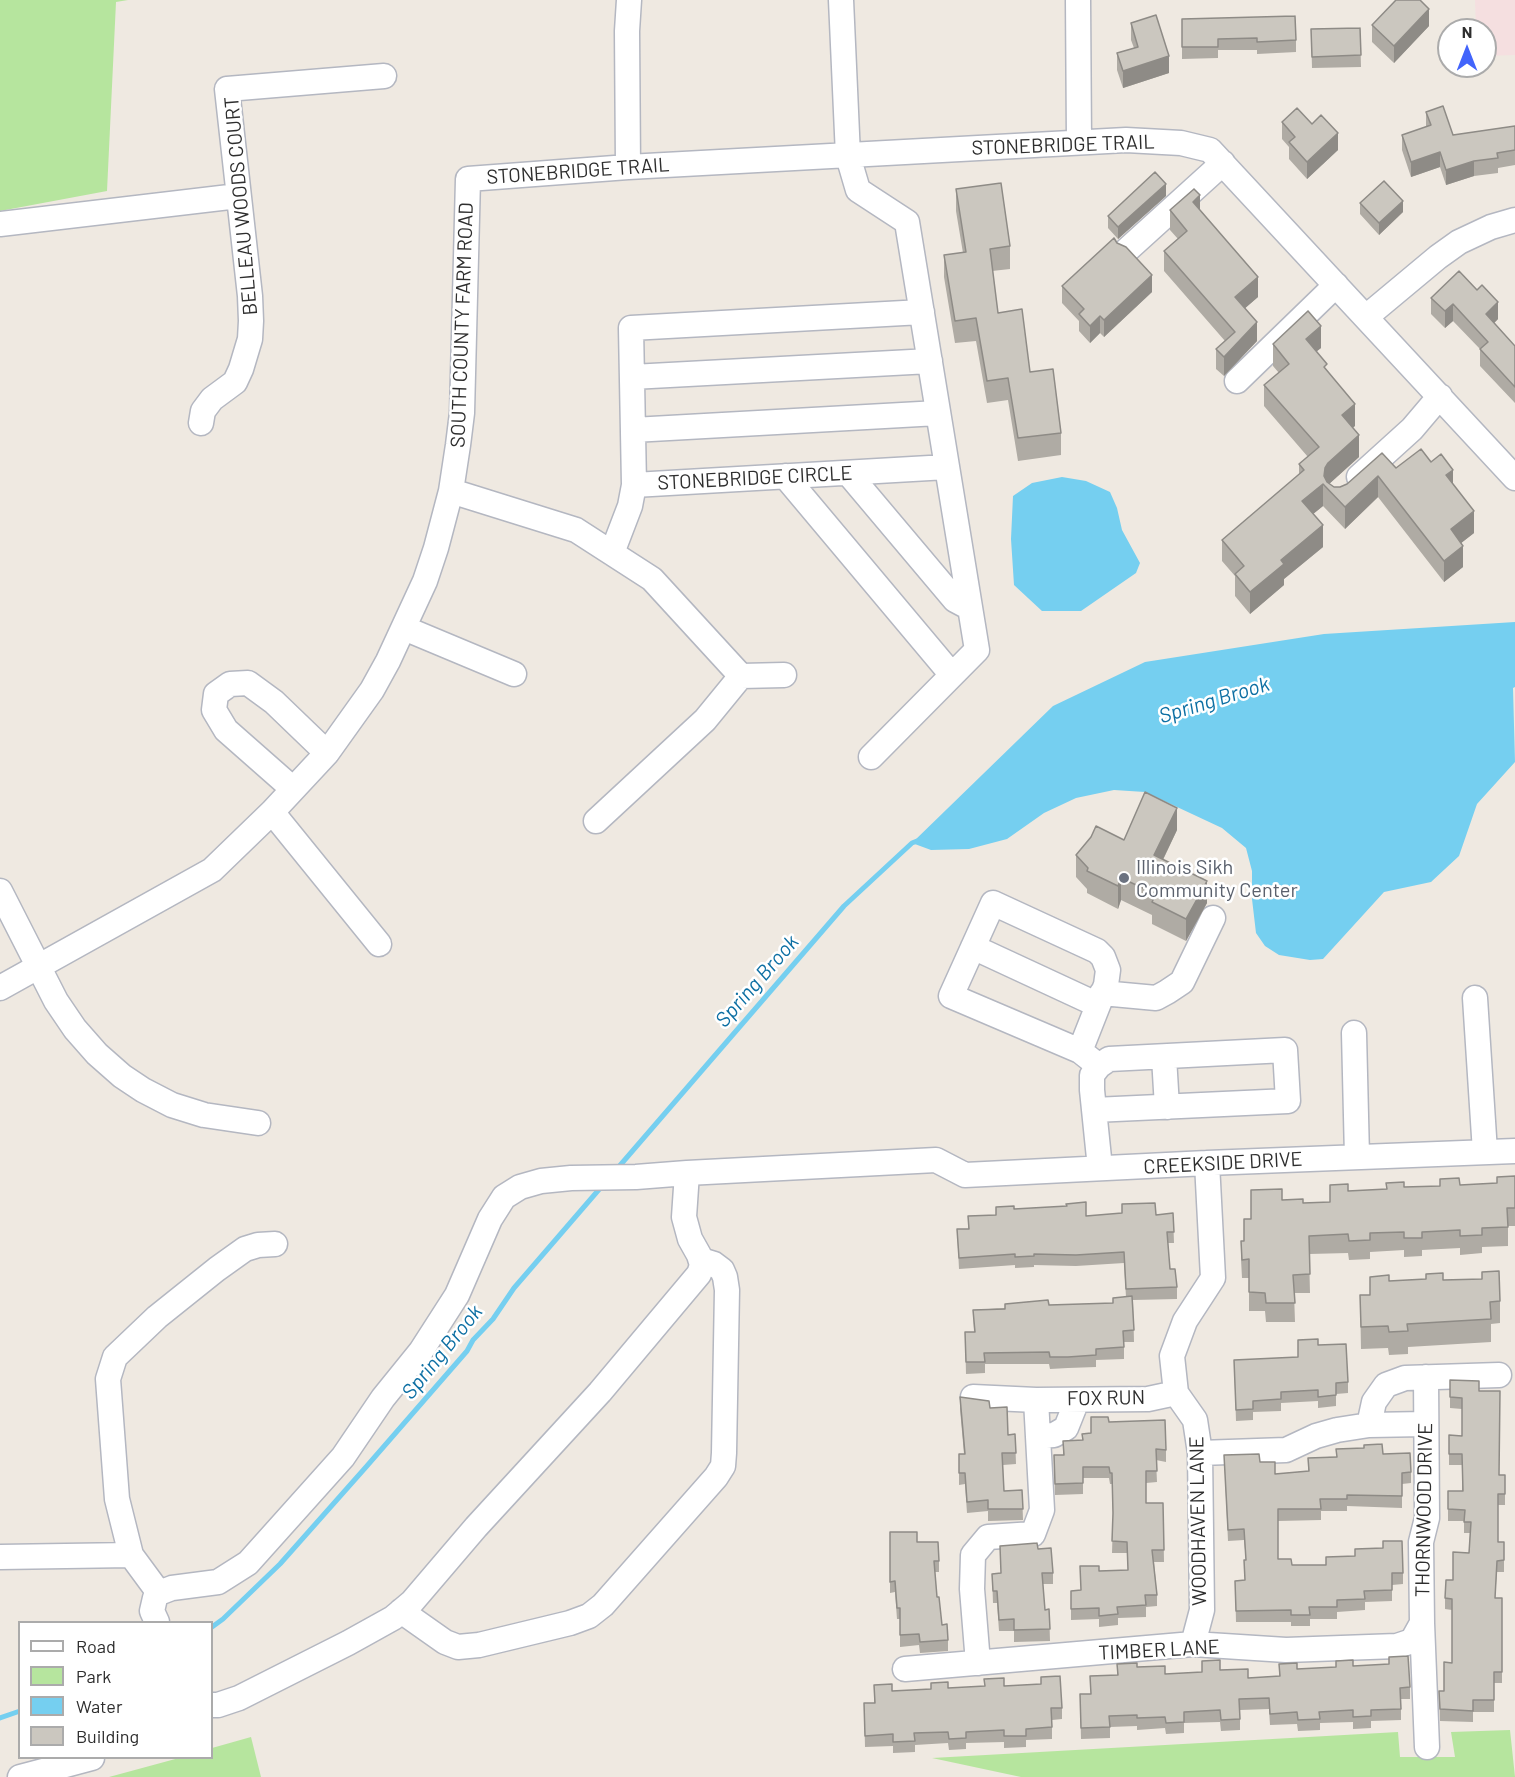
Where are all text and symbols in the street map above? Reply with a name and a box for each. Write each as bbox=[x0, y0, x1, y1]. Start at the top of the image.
north arrow bbox=[1437, 18, 1497, 78]
text: N bbox=[1462, 22, 1472, 41]
street label: BELLEAU WOODS COURT bbox=[219, 96, 263, 316]
street label: STONEBRIDGE TRAIL bbox=[971, 130, 1155, 160]
street label: STONEBRIDGE TRAIL bbox=[486, 153, 670, 189]
street label: SOUTH COUNTY FARM ROAD bbox=[446, 202, 478, 448]
street label: STONEBRIDGE CIRCLE bbox=[657, 461, 853, 495]
water label: Spring Brook bbox=[1156, 671, 1272, 729]
place label: Illinois Sikh Community Center bbox=[1136, 855, 1298, 902]
marker: Illinois Sikh Community Center bbox=[1117, 871, 1131, 885]
water label: Spring Brook bbox=[710, 930, 804, 1032]
street label: CREEKSIDE DRIVE bbox=[1143, 1147, 1303, 1179]
water label: Spring Brook bbox=[396, 1300, 488, 1404]
street label: FOX RUN bbox=[1067, 1385, 1145, 1411]
street label: THORNWOOD DRIVE bbox=[1410, 1423, 1438, 1597]
street label: WOODHAVEN LANE bbox=[1185, 1436, 1211, 1606]
legend bbox=[18, 1621, 213, 1759]
text: Road bbox=[76, 1635, 116, 1657]
street label: TIMBER LANE bbox=[1098, 1635, 1220, 1665]
text: Park bbox=[76, 1665, 111, 1687]
text: Water bbox=[76, 1695, 123, 1717]
text: Building bbox=[76, 1725, 139, 1747]

